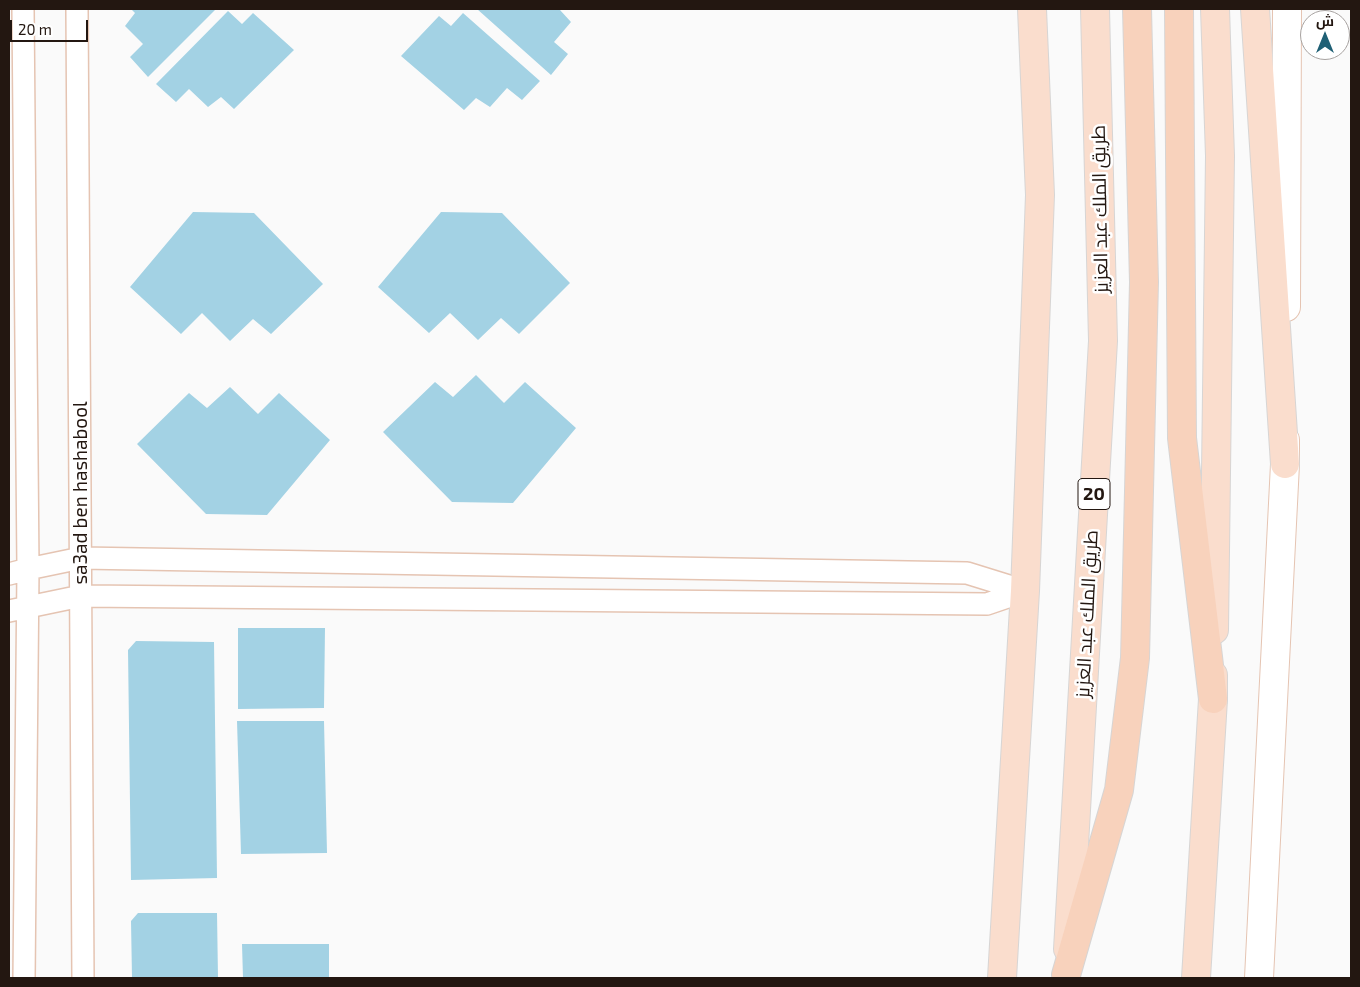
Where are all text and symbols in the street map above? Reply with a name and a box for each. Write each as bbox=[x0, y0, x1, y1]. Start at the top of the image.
scale bar bbox=[12, 10, 90, 42]
north arrow bbox=[1300, 10, 1350, 60]
text: ش bbox=[1316, 12, 1334, 29]
text: 20 m bbox=[18, 20, 52, 38]
street label: طريق الملك عبد العزيز bbox=[1087, 125, 1113, 293]
street label: sa3ad ben hashabool bbox=[70, 401, 92, 585]
road number: 20 bbox=[1078, 478, 1110, 509]
street label: طريق الملك عبد العزيز bbox=[1071, 529, 1103, 699]

